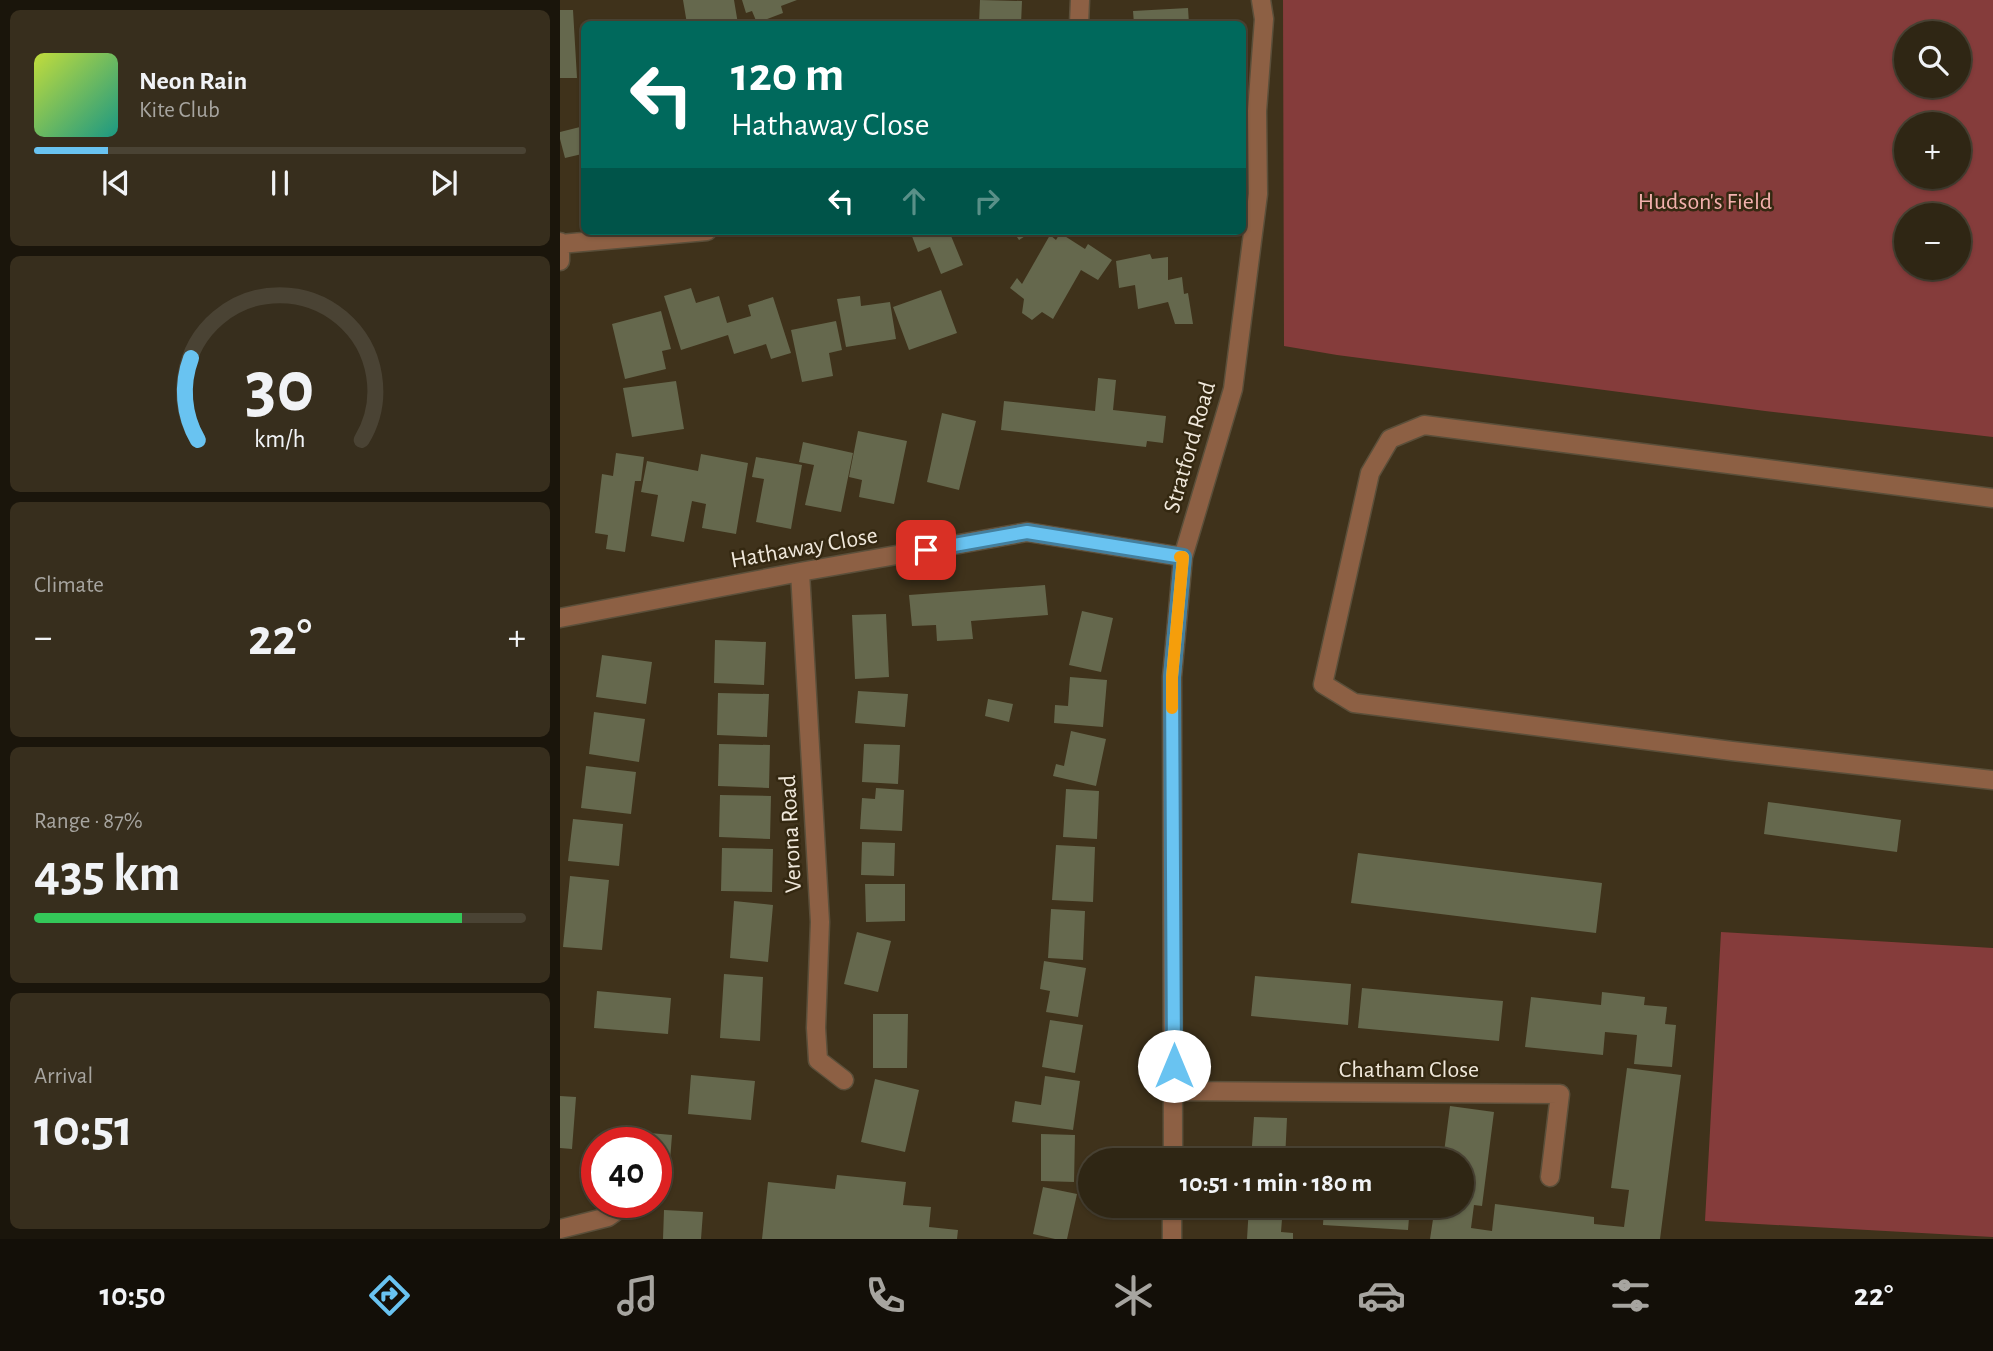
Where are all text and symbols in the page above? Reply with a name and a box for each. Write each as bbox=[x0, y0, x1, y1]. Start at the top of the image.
map controls bbox=[1894, 21, 1971, 280]
button: search bbox=[1894, 21, 1971, 98]
icon: left bbox=[616, 49, 707, 140]
text: 120 m bbox=[731, 51, 844, 100]
text: Neon Rain bbox=[139, 68, 247, 94]
text: Kite Club bbox=[139, 99, 220, 122]
text: Hathaway Close bbox=[731, 109, 929, 141]
button: + bbox=[1894, 112, 1971, 189]
icon: previous bbox=[97, 164, 135, 202]
icon: pause bbox=[261, 164, 299, 202]
icon: next bbox=[425, 164, 463, 202]
icon: left bbox=[822, 182, 860, 220]
icon: ahead bbox=[895, 182, 933, 220]
icon: right bbox=[968, 182, 1006, 220]
park label: Hudson's Field bbox=[1638, 190, 1772, 214]
button: − bbox=[1894, 203, 1971, 280]
text: 30 bbox=[245, 352, 315, 425]
street label: Stratford Road bbox=[1160, 379, 1220, 516]
text: km/h bbox=[254, 426, 306, 451]
pin bbox=[896, 520, 956, 580]
street label: Hathaway Close bbox=[729, 523, 880, 573]
icon: arrive bbox=[907, 531, 945, 569]
text: Climate bbox=[34, 574, 104, 597]
text: 22° bbox=[248, 612, 312, 664]
text: − bbox=[34, 619, 52, 657]
text: + bbox=[508, 619, 526, 657]
street label: Verona Road bbox=[776, 774, 806, 893]
text: Range · 87% bbox=[34, 810, 143, 833]
text: 435 km bbox=[34, 848, 181, 900]
position arrow bbox=[1137, 1029, 1211, 1103]
street label: Chatham Close bbox=[1339, 1058, 1479, 1082]
text: Arrival bbox=[34, 1065, 93, 1088]
text: 10:51 bbox=[34, 1103, 133, 1155]
speed limit sign: 40 bbox=[581, 1127, 672, 1218]
text: 10:51 · 1 min · 180 m bbox=[1180, 1170, 1372, 1196]
icon: directions bbox=[365, 1271, 414, 1320]
icon: music bbox=[613, 1271, 662, 1320]
icon: phone bbox=[861, 1271, 910, 1320]
icon: climate bbox=[1109, 1271, 1158, 1320]
icon: car bbox=[1357, 1271, 1406, 1320]
icon: filters bbox=[1606, 1271, 1655, 1320]
text: 10:50 bbox=[100, 1279, 166, 1311]
text: 22° bbox=[1854, 1279, 1893, 1311]

